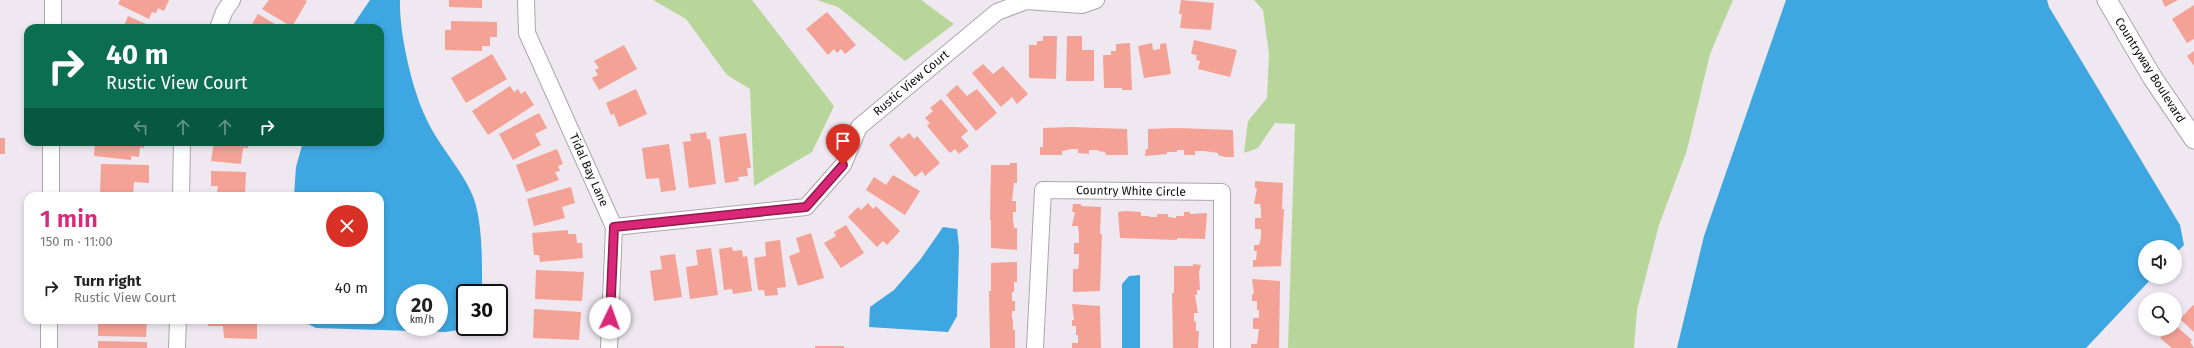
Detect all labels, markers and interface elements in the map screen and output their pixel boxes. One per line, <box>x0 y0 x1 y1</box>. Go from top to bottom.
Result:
street label: Countryway Boulevard <box>2112 15 2188 125</box>
text: 40 m <box>106 38 169 71</box>
icon: right <box>40 40 92 92</box>
street label: Rustic View Court <box>870 47 952 119</box>
text: Rustic View Court <box>106 72 247 94</box>
icon: left <box>130 116 152 138</box>
icon: ahead <box>172 116 194 138</box>
icon: ahead <box>214 116 236 138</box>
icon: right <box>256 116 278 138</box>
pin <box>826 124 860 165</box>
icon: arrive <box>832 130 854 152</box>
street label: Tidal Bay Lane <box>567 131 611 209</box>
street label: Country White Circle <box>1076 183 1186 199</box>
text: 1 min <box>40 205 98 233</box>
button: close <box>326 205 368 247</box>
text: 150 m · 11:00 <box>40 234 113 249</box>
map controls <box>2138 240 2182 336</box>
button: sound <box>2138 240 2182 284</box>
text: Turn right <box>74 272 141 290</box>
icon: right <box>40 277 62 299</box>
text: 40 m <box>335 279 368 297</box>
speed limit sign: 30 <box>456 284 508 336</box>
text: Rustic View Court <box>74 290 176 305</box>
button: search <box>2138 292 2182 336</box>
text: 20 <box>411 293 433 317</box>
position arrow <box>589 297 631 339</box>
text: km/h <box>410 314 434 326</box>

